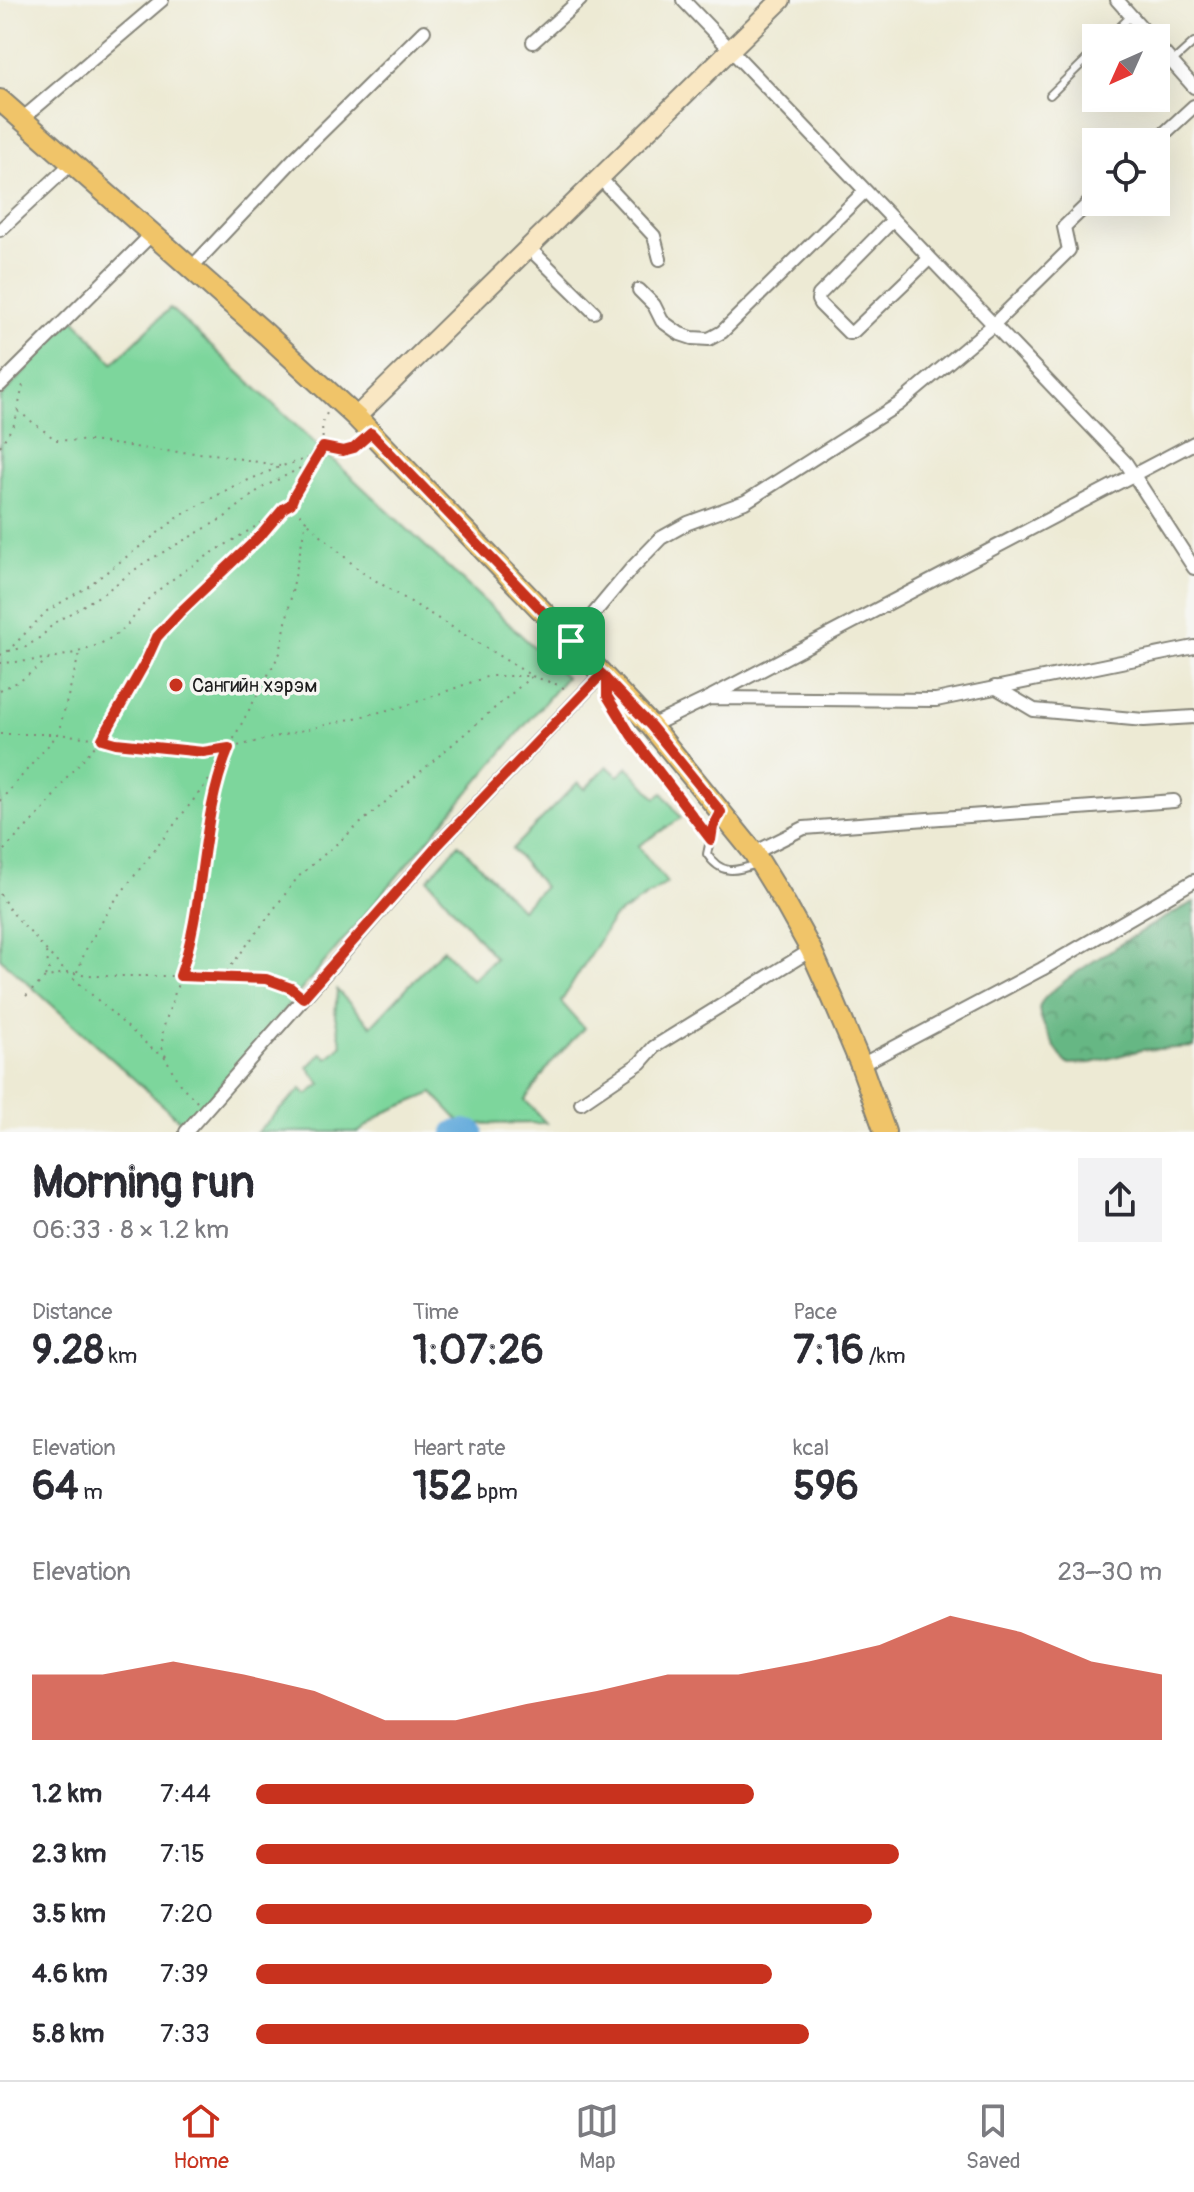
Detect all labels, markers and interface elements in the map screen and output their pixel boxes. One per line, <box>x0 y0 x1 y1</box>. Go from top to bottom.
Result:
north arrow <box>1082 24 1170 112</box>
map controls <box>1082 24 1170 216</box>
button: locate <box>1082 128 1170 216</box>
pin <box>537 607 605 675</box>
icon: arrive <box>549 619 593 663</box>
place label: Сангийн хэрэм <box>192 673 317 698</box>
marker: Сангийн хэрэм <box>167 676 185 694</box>
text: Morning run <box>32 1156 255 1211</box>
button: share <box>1078 1158 1162 1242</box>
text: 06:33 · 8 × 1.2 km <box>32 1214 229 1246</box>
text: Distance <box>32 1298 112 1326</box>
text: Time <box>413 1298 459 1326</box>
text: Pace <box>793 1298 837 1326</box>
text: 9.28 <box>32 1326 104 1375</box>
text: 1:07:26 <box>413 1326 544 1375</box>
text: 7:16 <box>793 1326 864 1375</box>
text: km <box>104 1342 137 1370</box>
text: /km <box>864 1342 905 1370</box>
text: Elevation <box>32 1434 116 1462</box>
text: Heart rate <box>413 1434 505 1462</box>
text: kcal <box>793 1434 829 1462</box>
text: 64 <box>32 1462 78 1511</box>
text: 152 <box>413 1462 472 1511</box>
text: 596 <box>793 1462 859 1511</box>
text: m <box>78 1478 103 1506</box>
text: bpm <box>472 1478 518 1506</box>
text: Elevation <box>32 1556 131 1588</box>
text: 23–30 m <box>1057 1556 1162 1588</box>
text: 1.2 km <box>32 1778 102 1810</box>
text: 7:44 <box>160 1778 211 1810</box>
text: 2.3 km <box>32 1838 106 1870</box>
text: 7:15 <box>160 1838 205 1870</box>
text: 3.5 km <box>32 1898 106 1930</box>
text: 7:20 <box>160 1898 213 1930</box>
text: 4.6 km <box>32 1958 107 1990</box>
text: 7:39 <box>160 1958 209 1990</box>
text: 5.8 km <box>32 2018 104 2050</box>
text: 7:33 <box>160 2018 210 2050</box>
tab: Home <box>173 2099 229 2175</box>
tab: Map <box>575 2099 619 2175</box>
tab: Saved <box>966 2099 1021 2175</box>

